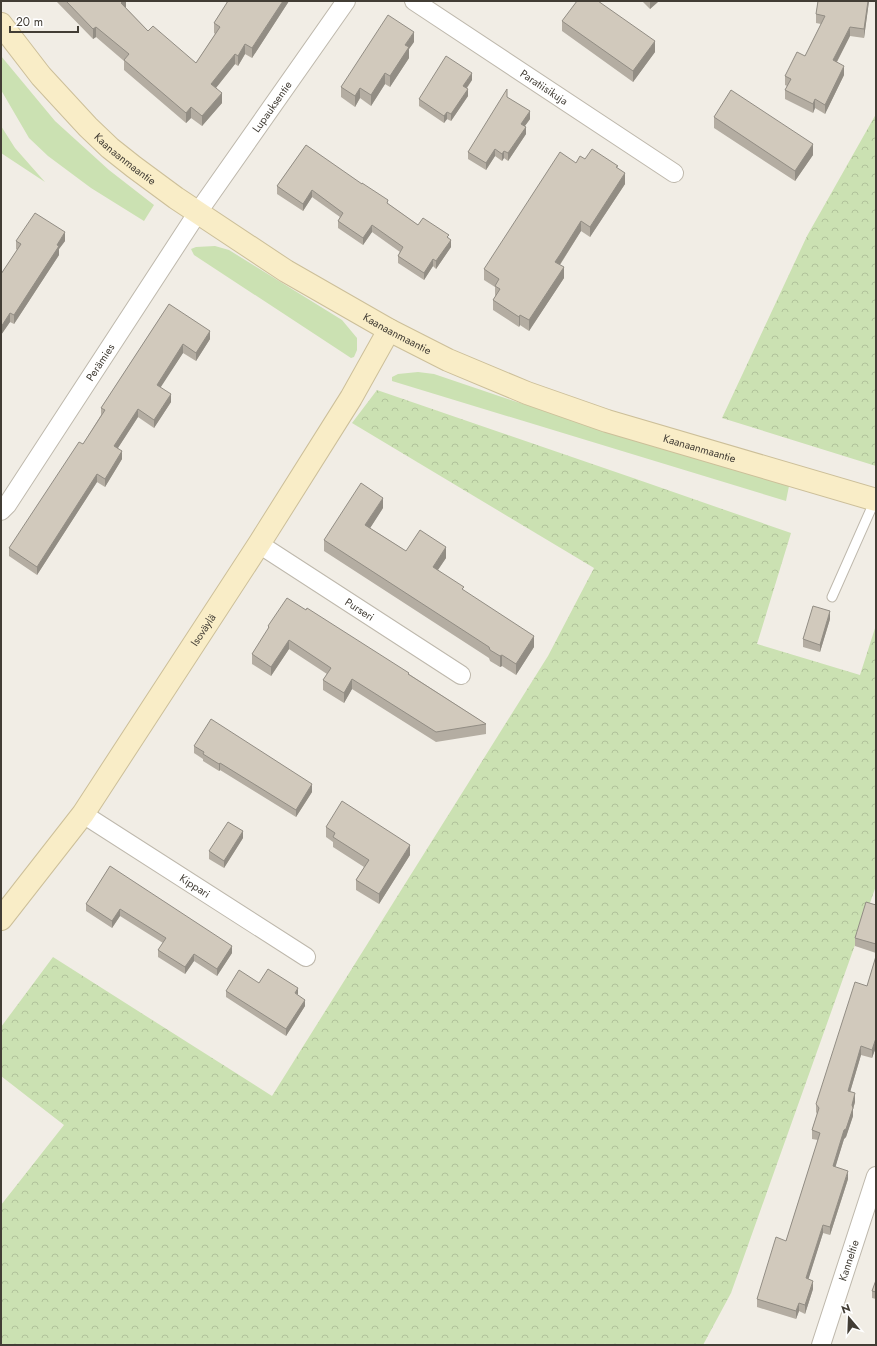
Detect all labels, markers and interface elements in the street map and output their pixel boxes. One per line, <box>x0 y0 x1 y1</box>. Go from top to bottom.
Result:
scale bar <box>10 8 78 34</box>
text: 20 m <box>16 13 43 31</box>
street label: Paratiisikuja <box>517 65 571 109</box>
street label: Lupauksentie <box>248 77 296 136</box>
street label: Kaanaanmaantie <box>91 129 160 189</box>
street label: Kaanaanmaantie <box>360 309 435 358</box>
street label: Perämies <box>82 340 119 384</box>
street label: Kaanaanmaantie <box>661 430 738 467</box>
street label: Purseri <box>342 594 378 625</box>
street label: Isoväylä <box>187 611 219 649</box>
street label: Kippari <box>176 870 214 902</box>
street label: Kanneltie <box>834 1237 863 1283</box>
north arrow <box>829 1298 869 1338</box>
text: N <box>839 1300 852 1318</box>

